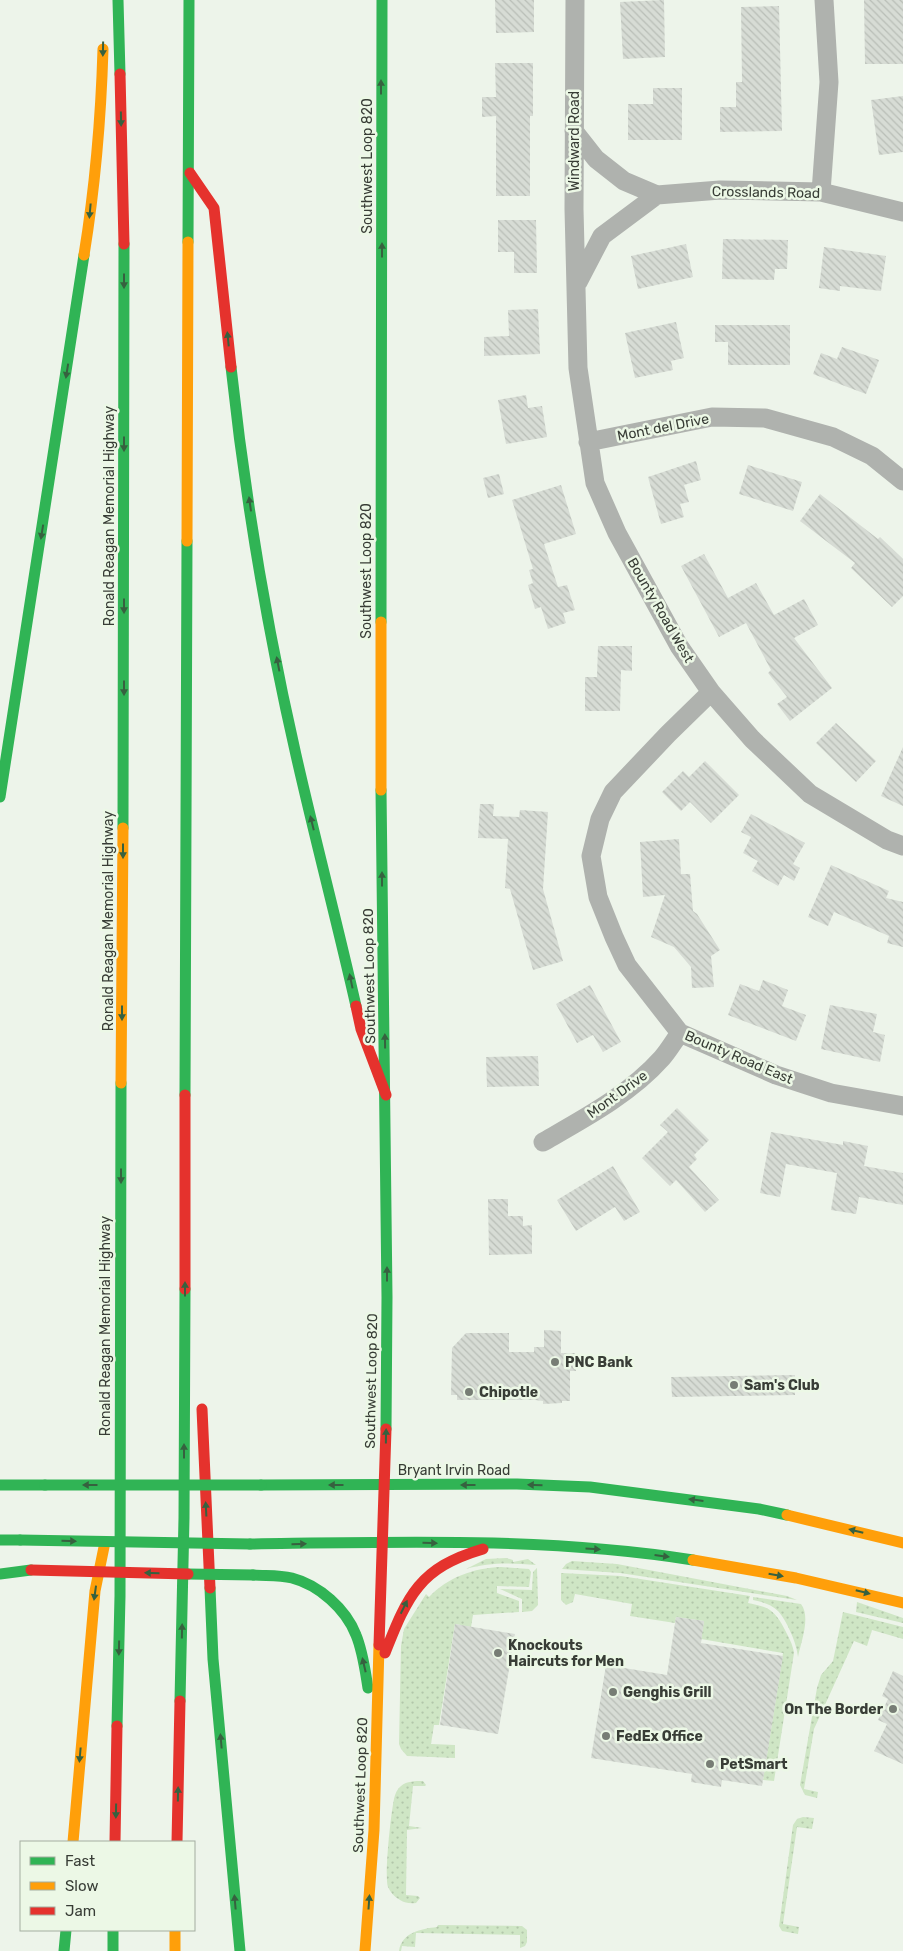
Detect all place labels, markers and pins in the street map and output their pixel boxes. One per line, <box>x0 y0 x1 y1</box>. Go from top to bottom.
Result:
place label: PNC Bank <box>565 1354 633 1371</box>
marker: PNC Bank <box>549 1356 561 1368</box>
place label: Sam's Club <box>744 1377 820 1394</box>
marker: Sam's Club <box>728 1379 740 1391</box>
place label: Chipotle <box>479 1384 538 1401</box>
marker: Chipotle <box>463 1386 475 1398</box>
place label: Knockouts Haircuts for Men <box>508 1637 624 1670</box>
marker: Knockouts Haircuts for Men <box>492 1647 504 1659</box>
place label: Genghis Grill <box>623 1684 712 1701</box>
marker: Genghis Grill <box>607 1686 619 1698</box>
place label: On The Border <box>784 1701 884 1718</box>
marker: On The Border <box>887 1703 899 1715</box>
place label: FedEx Office <box>616 1728 703 1745</box>
marker: FedEx Office <box>600 1730 612 1742</box>
place label: PetSmart <box>720 1756 788 1773</box>
marker: PetSmart <box>704 1758 716 1770</box>

